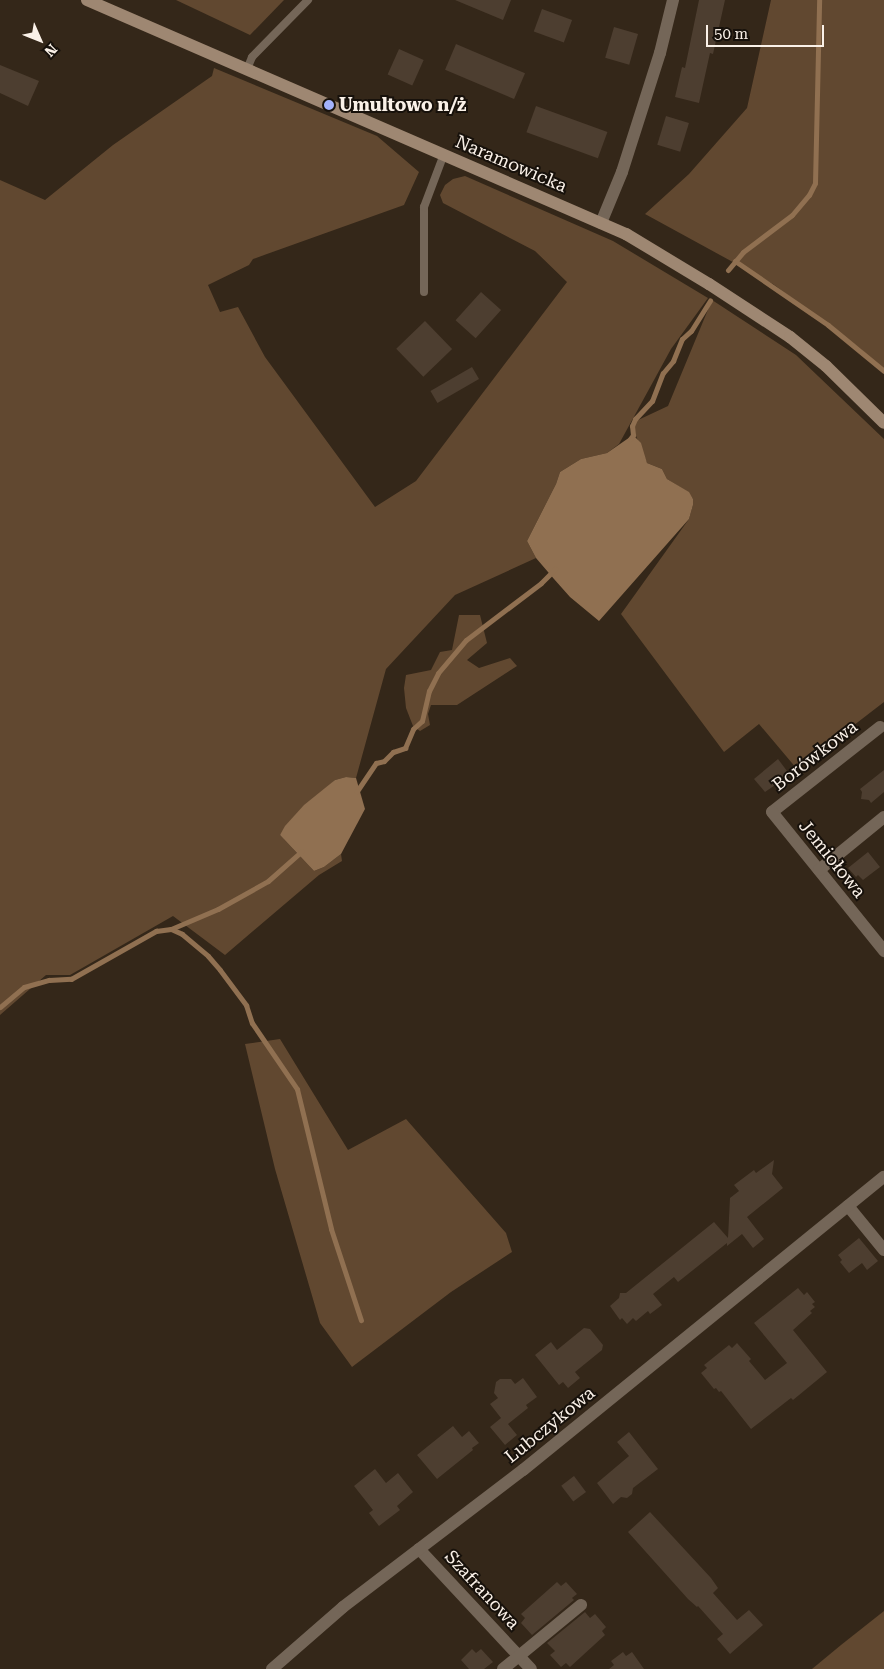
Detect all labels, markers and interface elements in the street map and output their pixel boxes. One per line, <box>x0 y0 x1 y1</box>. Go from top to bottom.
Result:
north arrow <box>15 15 65 65</box>
scale bar <box>709 15 826 47</box>
text: 50 m <box>714 25 748 43</box>
text: N <box>41 41 60 60</box>
place label: Umultowo n/ż <box>339 94 466 116</box>
marker: Umultowo n/ż <box>323 99 335 111</box>
street label: Naramowicka <box>452 131 570 197</box>
street label: Borówkowa <box>768 716 862 796</box>
street label: Jemiołowa <box>794 816 870 902</box>
street label: Lubczykowa <box>501 1382 599 1468</box>
street label: Szafranowa <box>440 1546 524 1634</box>

